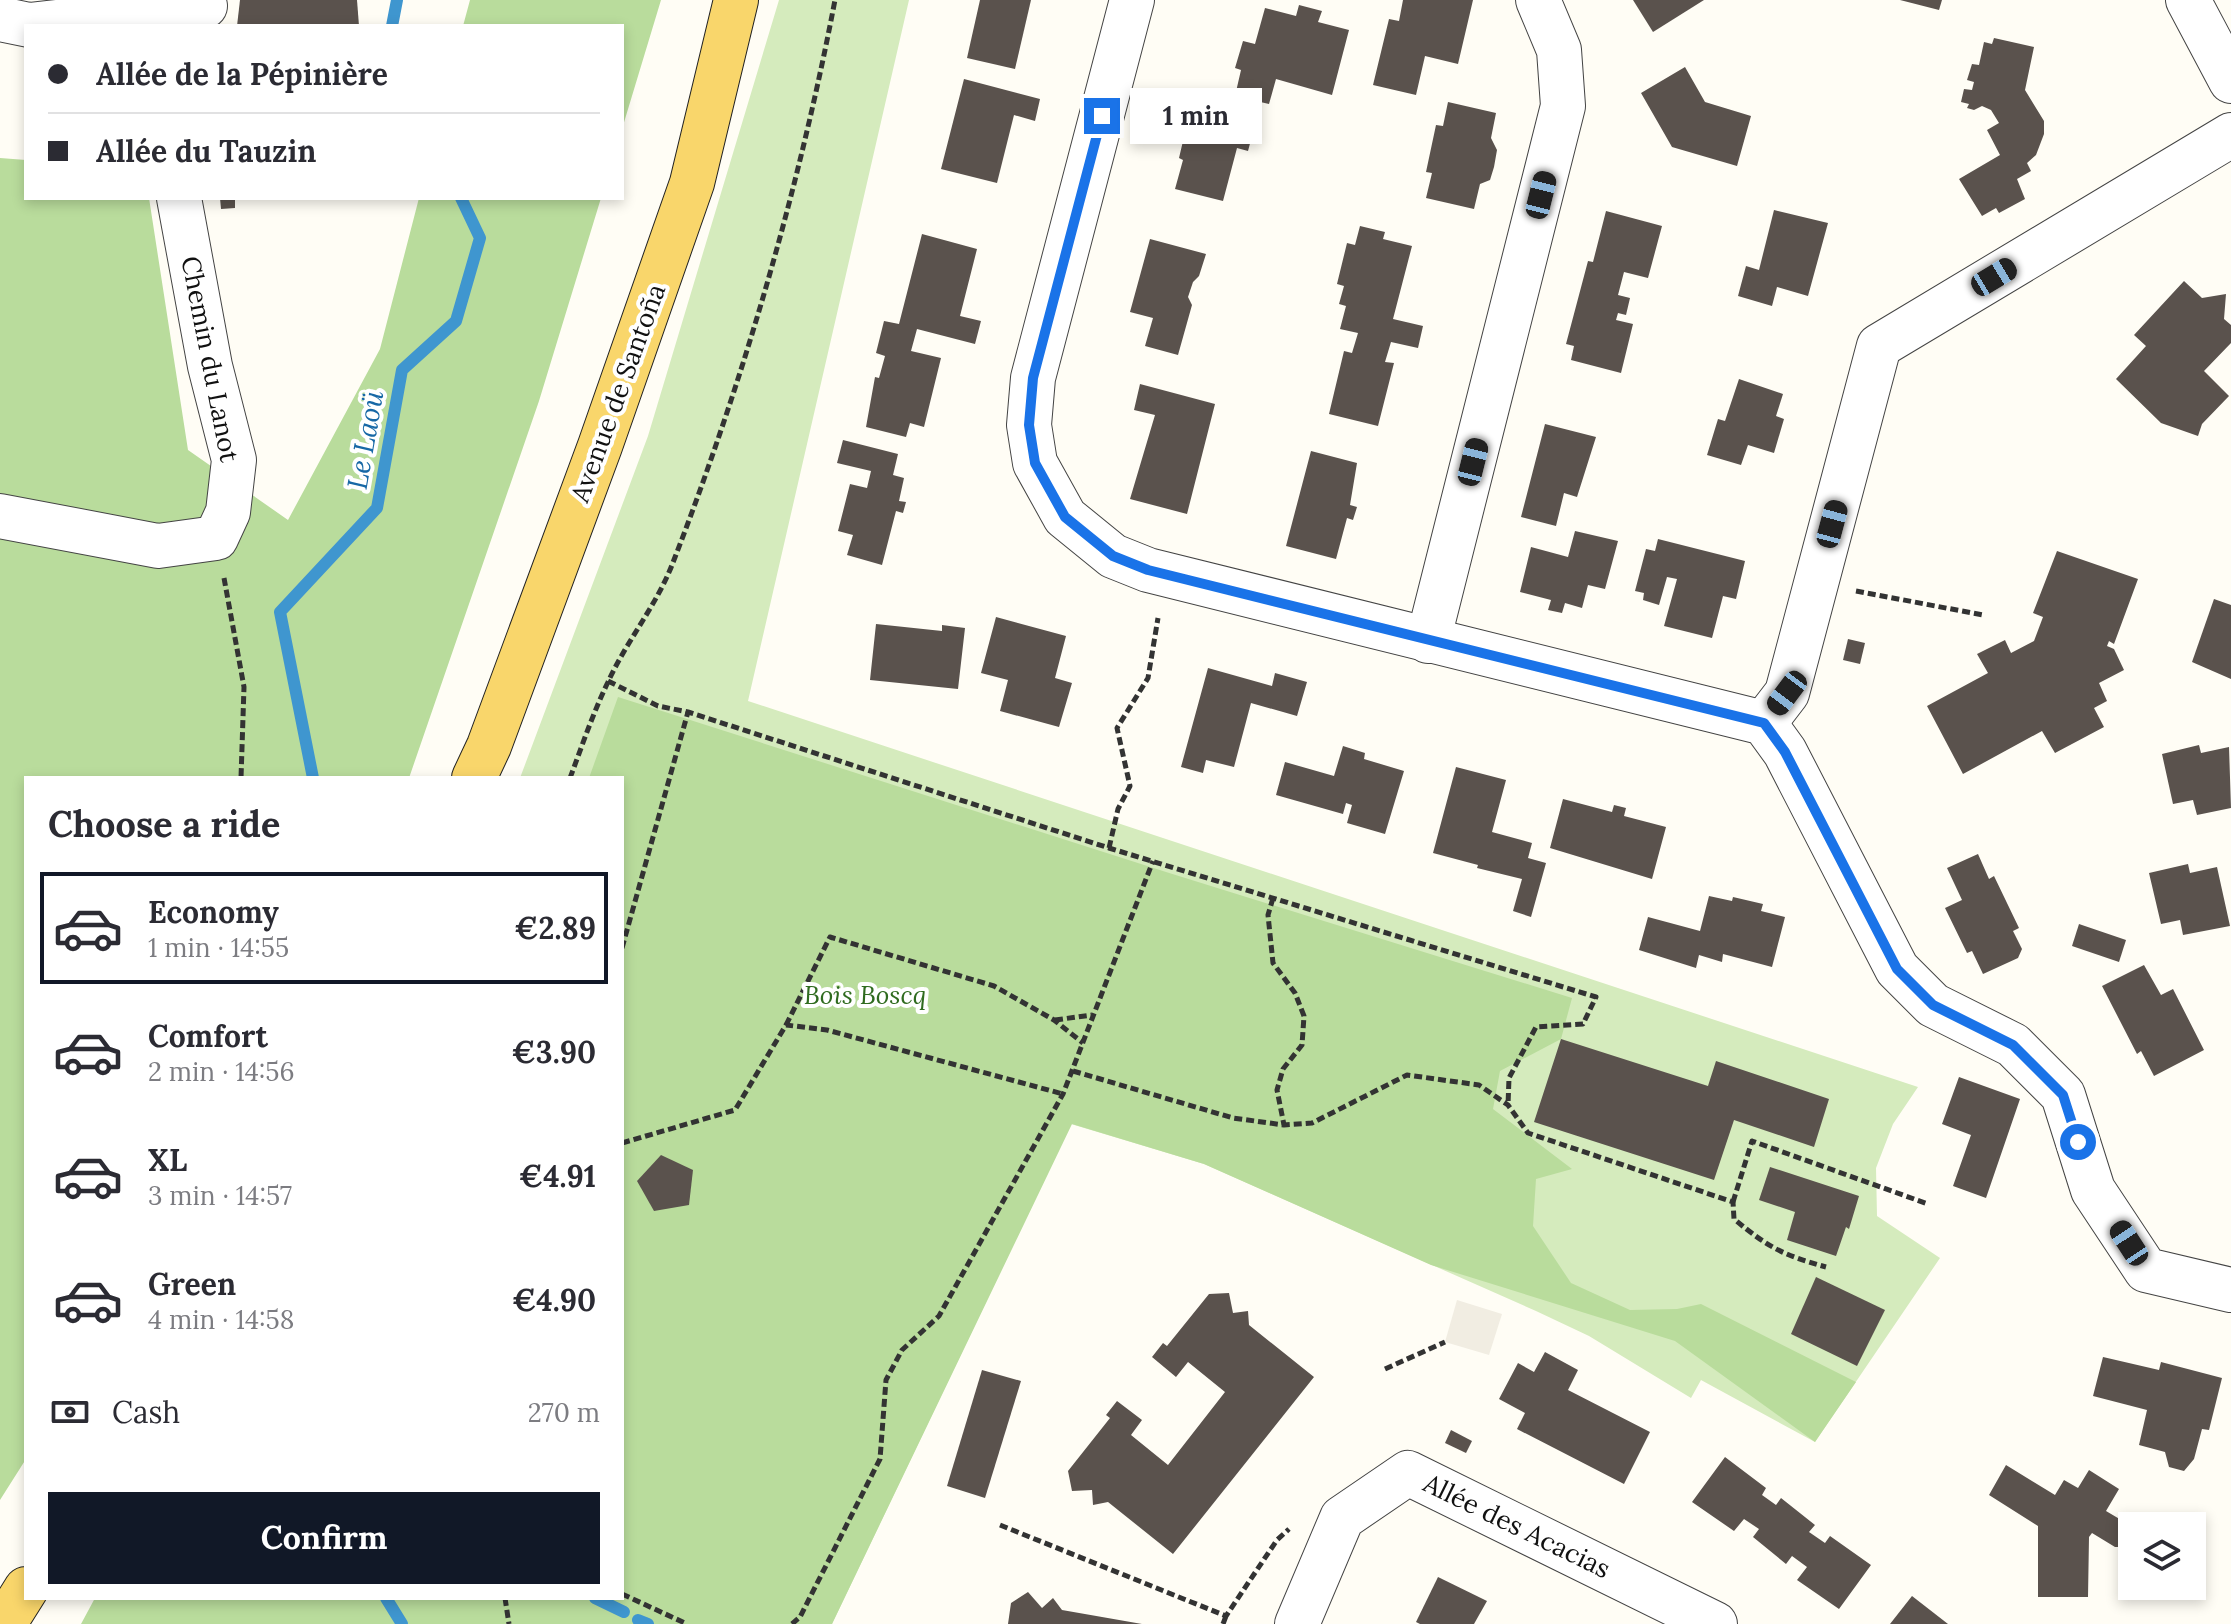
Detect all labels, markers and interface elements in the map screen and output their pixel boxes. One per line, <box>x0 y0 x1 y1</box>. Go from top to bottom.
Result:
text: Allée de la Pépinière <box>96 55 388 93</box>
callout: 1 min <box>1130 88 1262 144</box>
route end <box>1084 98 1120 134</box>
text: 1 min <box>1163 99 1229 132</box>
text: Allée du Tauzin <box>96 132 316 170</box>
car <box>1524 169 1558 221</box>
street label: Chemin du Lanot <box>174 253 247 465</box>
car <box>1967 254 2021 300</box>
street label: Avenue de Santoña <box>562 279 672 507</box>
water label: Le Laoü <box>339 387 391 492</box>
car <box>1456 436 1490 488</box>
car <box>1814 498 1850 550</box>
car <box>1763 667 1811 719</box>
text: Choose a ride <box>48 801 280 847</box>
icon: car <box>52 892 124 964</box>
text: Economy <box>148 893 279 931</box>
text: €2.89 <box>514 909 596 947</box>
text: 1 min · 14:55 <box>148 931 289 964</box>
park label: Bois Boscq <box>804 978 926 1011</box>
icon: car <box>52 1016 124 1088</box>
text: Comfort <box>148 1017 268 1055</box>
text: €3.90 <box>512 1033 596 1071</box>
text: 2 min · 14:56 <box>148 1055 295 1088</box>
route start <box>2060 1124 2096 1160</box>
icon: car <box>52 1140 124 1212</box>
text: XL <box>148 1141 187 1179</box>
text: €4.91 <box>519 1157 596 1195</box>
text: 3 min · 14:57 <box>148 1179 292 1212</box>
car <box>2106 1216 2152 1270</box>
icon: car <box>52 1264 124 1336</box>
text: Green <box>148 1265 236 1303</box>
text: €4.90 <box>512 1281 596 1319</box>
text: 4 min · 14:58 <box>148 1303 294 1336</box>
icon: cash <box>48 1390 92 1434</box>
text: Cash <box>112 1393 180 1431</box>
text: 270 m <box>528 1396 600 1429</box>
street label: Allée des Acacias <box>1417 1466 1616 1585</box>
button: Confirm <box>48 1492 600 1584</box>
map controls <box>2118 1512 2206 1600</box>
button: layers <box>2118 1512 2206 1600</box>

